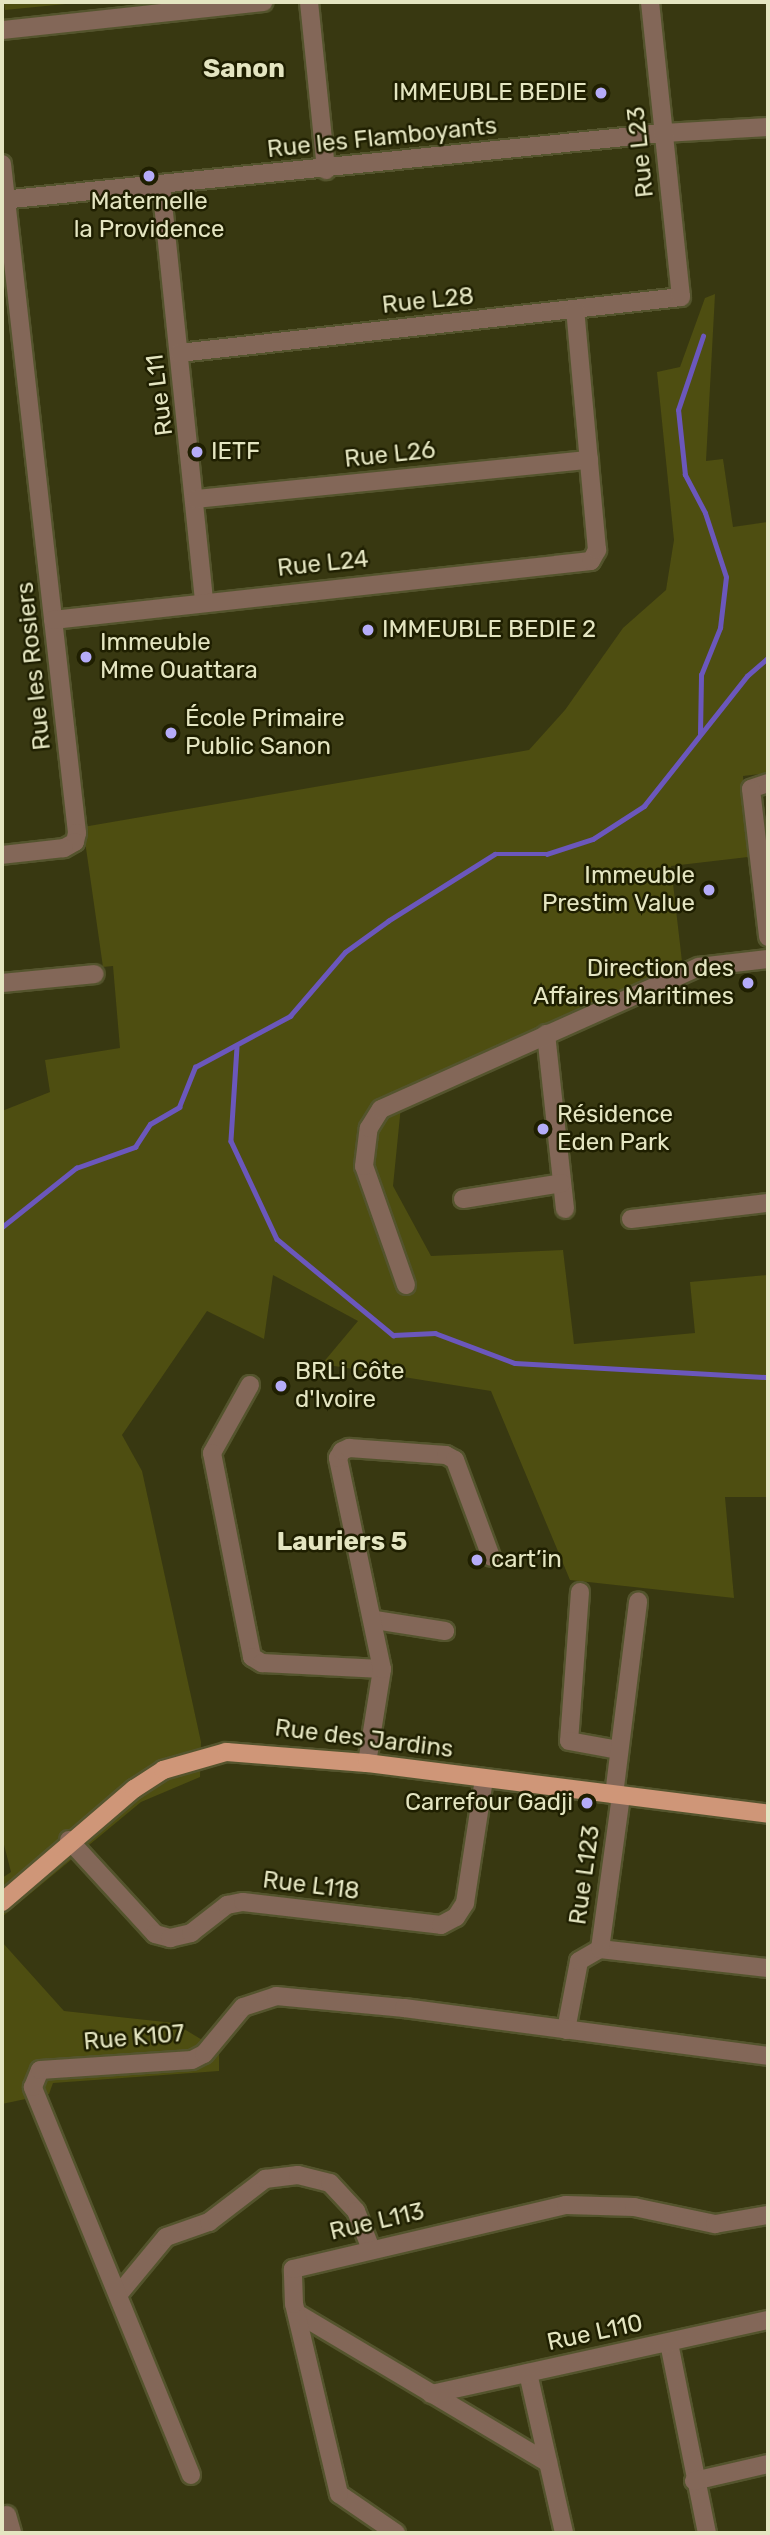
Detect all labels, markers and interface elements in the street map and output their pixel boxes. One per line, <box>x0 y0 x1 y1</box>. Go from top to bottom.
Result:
district label: Sanon <box>203 53 285 85</box>
place label: IMMEUBLE BEDIE <box>393 79 587 107</box>
marker: IMMEUBLE BEDIE <box>593 85 609 101</box>
street label: Rue L23 <box>622 105 660 199</box>
street label: Rue les Flamboyants <box>266 112 498 164</box>
marker: Maternelle la Providence <box>141 168 157 184</box>
place label: Maternelle la Providence <box>74 188 224 244</box>
street label: Rue L28 <box>381 282 475 320</box>
street label: Rue L11 <box>141 353 179 437</box>
street label: Rue L26 <box>343 436 437 474</box>
place label: IETF <box>211 438 260 466</box>
marker: IETF <box>189 444 205 460</box>
street label: Rue L24 <box>276 545 370 583</box>
street label: Rue les Rosiers <box>11 580 57 752</box>
place label: IMMEUBLE BEDIE 2 <box>382 616 596 644</box>
marker: IMMEUBLE BEDIE 2 <box>360 622 376 638</box>
place label: Immeuble Mme Ouattara <box>100 629 258 685</box>
marker: Immeuble Mme Ouattara <box>78 649 94 665</box>
place label: École Primaire Public Sanon <box>185 705 345 761</box>
marker: École Primaire Public Sanon <box>163 725 179 741</box>
place label: Immeuble Prestim Value <box>541 862 695 918</box>
marker: Immeuble Prestim Value <box>701 882 717 898</box>
place label: Direction des Affaires Maritimes <box>533 955 734 1011</box>
marker: Direction des Affaires Maritimes <box>740 975 756 991</box>
place label: Résidence Eden Park <box>557 1101 673 1157</box>
marker: Résidence Eden Park <box>535 1121 551 1137</box>
place label: BRLi Côte d'Ivoire <box>295 1358 404 1414</box>
marker: BRLi Côte d'Ivoire <box>273 1378 289 1394</box>
district label: Lauriers 5 <box>277 1526 407 1558</box>
place label: cart’in <box>491 1546 562 1574</box>
marker: cart’in <box>469 1552 485 1568</box>
street label: Rue des Jardins <box>273 1714 455 1764</box>
place label: Carrefour Gadji <box>404 1789 573 1817</box>
marker: Carrefour Gadji <box>579 1795 595 1811</box>
street label: Rue L123 <box>564 1823 606 1927</box>
street label: Rue L118 <box>261 1866 361 1906</box>
street label: Rue K107 <box>82 2019 186 2057</box>
street label: Rue L113 <box>327 2197 427 2247</box>
street label: Rue L110 <box>544 2309 646 2357</box>

